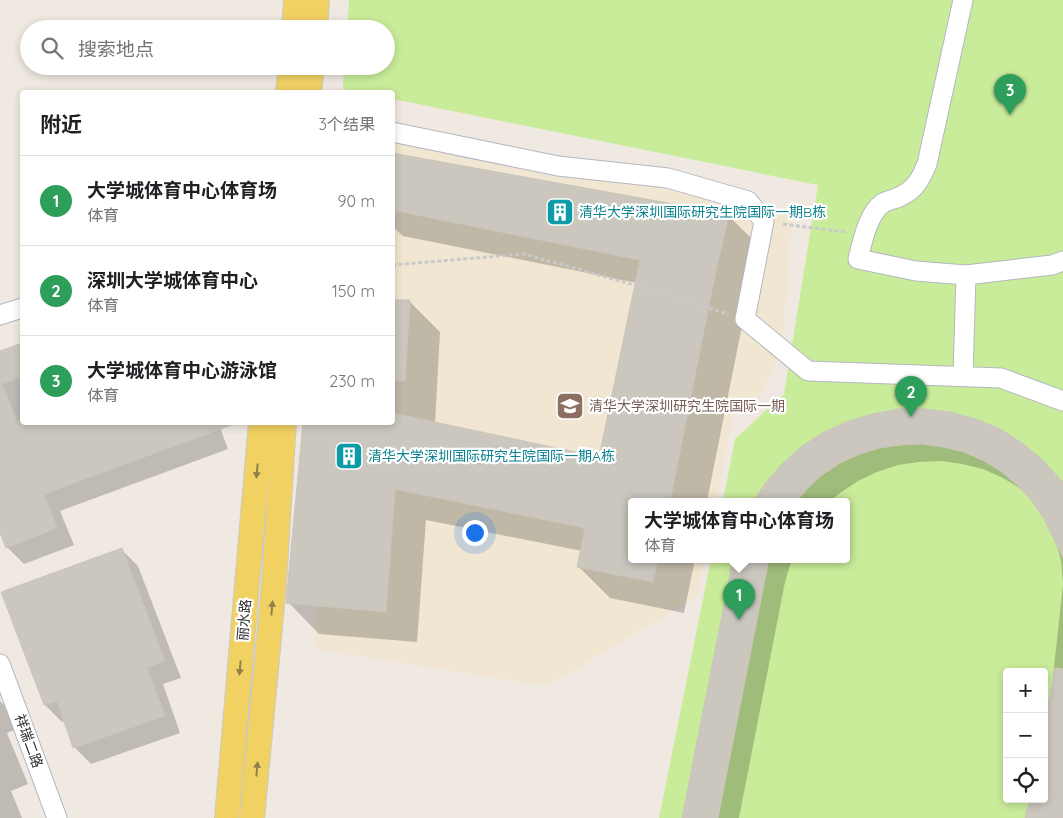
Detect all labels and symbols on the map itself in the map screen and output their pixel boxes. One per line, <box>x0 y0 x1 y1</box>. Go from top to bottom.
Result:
pin: 3 <box>994 74 1026 115</box>
building icon: 清华大学深圳国际研究生院国际一期B栋 <box>545 197 575 227</box>
place label: 清华大学深圳国际研究生院国际一期B栋 <box>579 203 826 221</box>
pin: 2 <box>895 376 927 417</box>
school or university icon: 清华大学深圳研究生院国际一期 <box>555 391 585 421</box>
place label: 清华大学深圳研究生院国际一期 <box>589 397 785 415</box>
building icon: 清华大学深圳国际研究生院国际一期A栋 <box>334 441 364 471</box>
place label: 清华大学深圳国际研究生院国际一期A栋 <box>368 447 615 465</box>
one-way arrow <box>252 463 260 479</box>
your location <box>462 520 488 546</box>
pin: 1 <box>723 579 755 620</box>
street label: 丽水路 <box>233 598 255 642</box>
one-way arrow <box>268 599 276 615</box>
one-way arrow <box>236 660 244 676</box>
street label: 祥瑞二路 <box>11 712 47 770</box>
one-way arrow <box>253 761 261 777</box>

